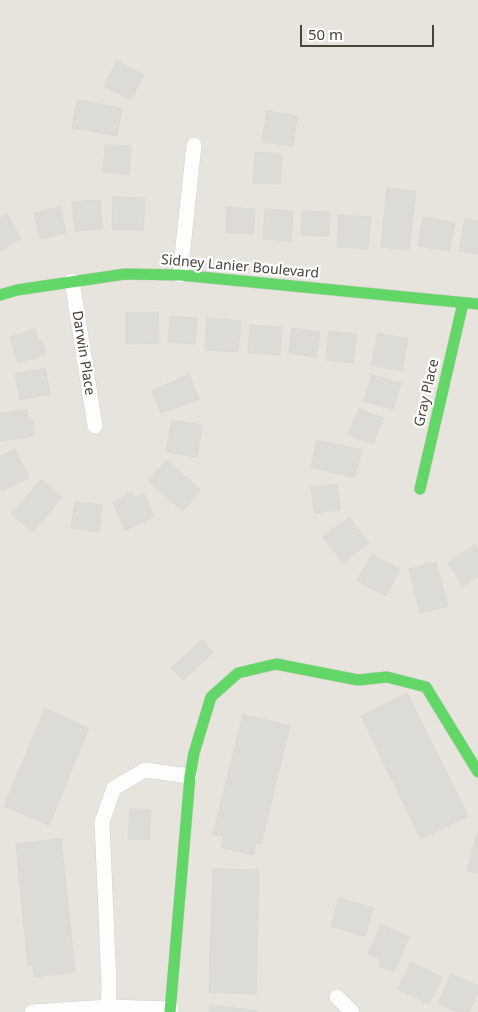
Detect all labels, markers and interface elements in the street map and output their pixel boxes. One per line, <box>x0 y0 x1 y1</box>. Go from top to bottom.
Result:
scale bar <box>303 15 437 47</box>
text: 50 m <box>308 24 343 44</box>
street label: Sidney Lanier Boulevard <box>160 252 320 282</box>
street label: Darwin Place <box>68 310 98 396</box>
street label: Gray Place <box>411 358 443 428</box>

